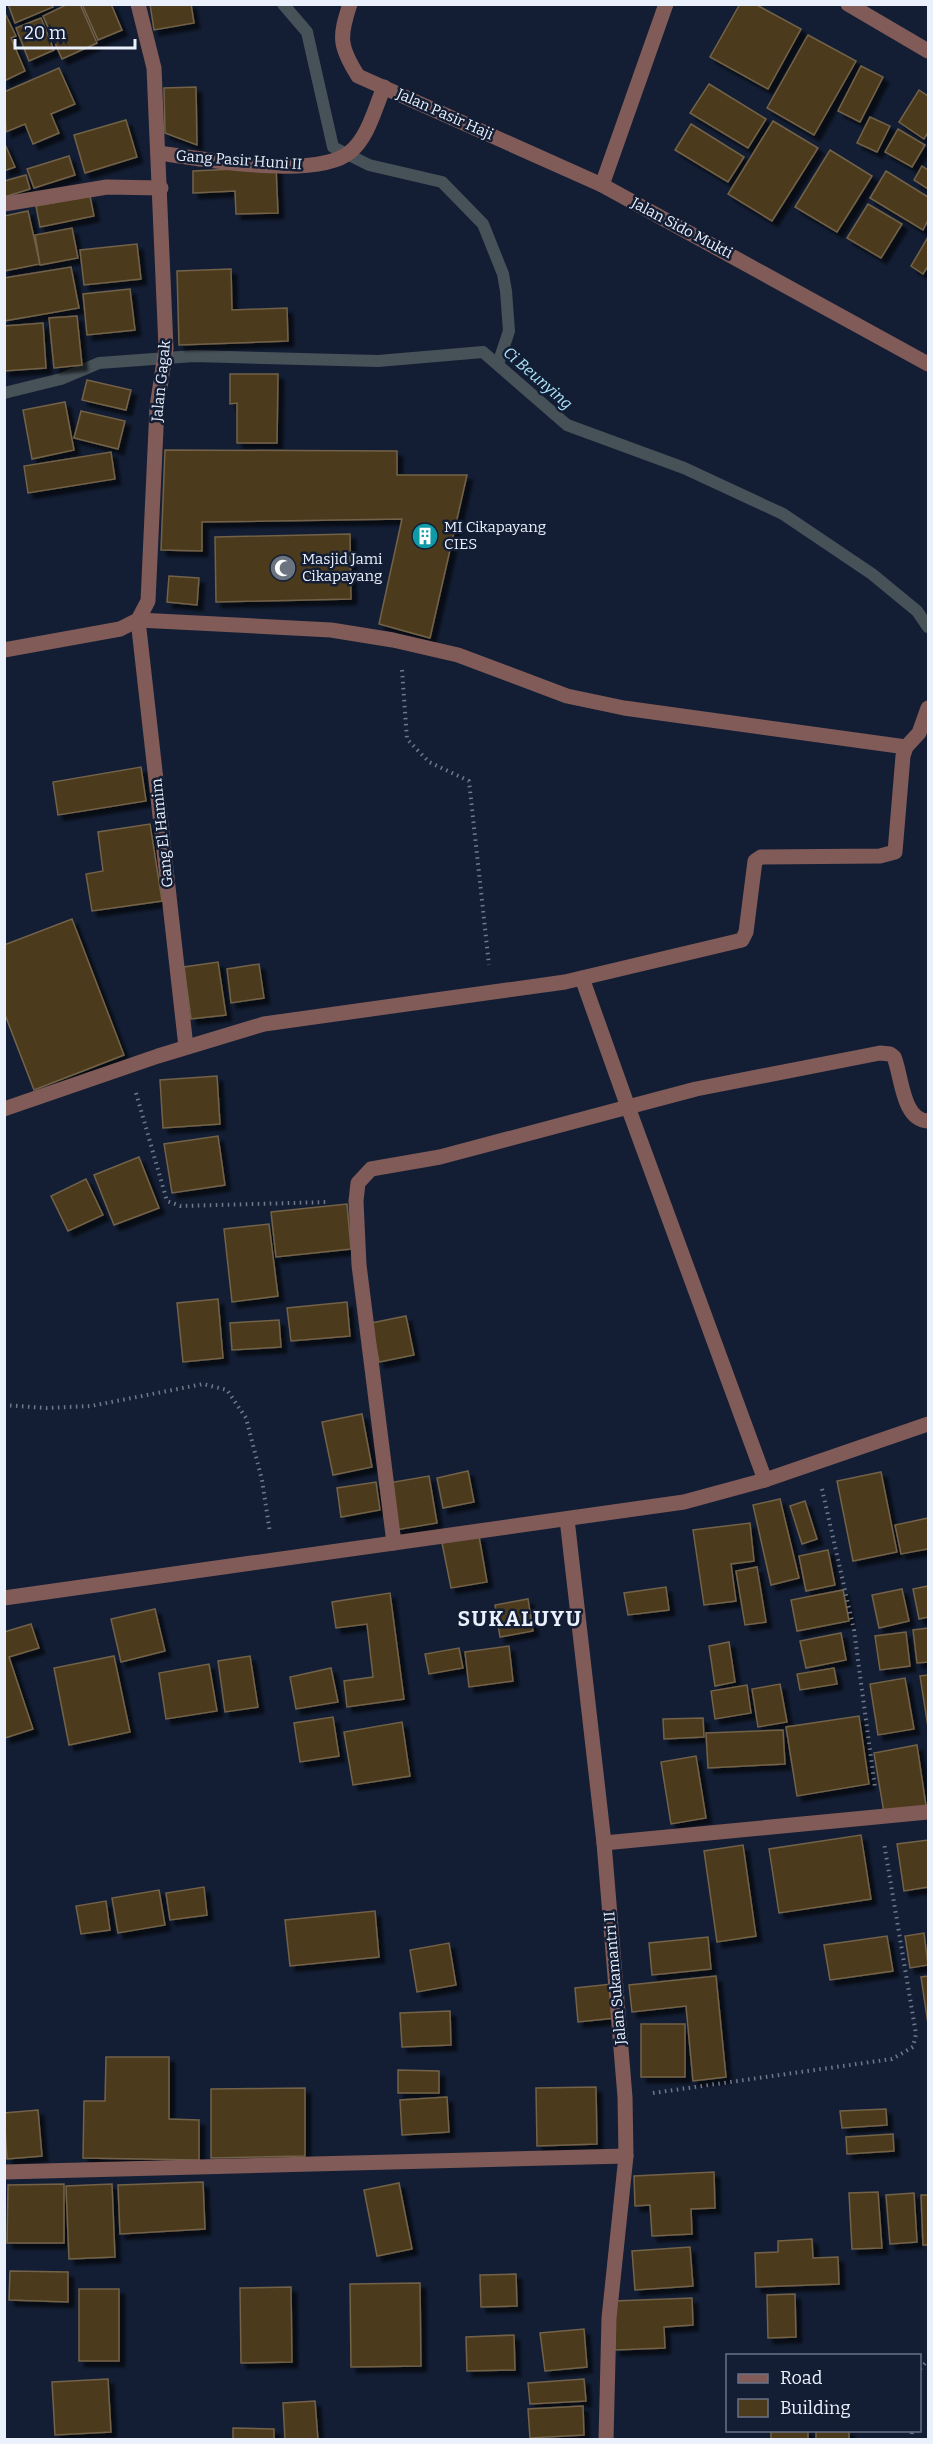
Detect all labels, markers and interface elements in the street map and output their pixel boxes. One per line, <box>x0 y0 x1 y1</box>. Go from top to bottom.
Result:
scale bar <box>15 12 135 50</box>
text: 20 m <box>24 22 66 44</box>
street label: Jalan Pasir Haji <box>393 84 497 144</box>
street label: Gang Pasir Huni II <box>175 147 303 173</box>
street label: Jalan Sido Mukti <box>627 193 736 262</box>
street label: Jalan Gagak <box>148 339 174 424</box>
water label: Ci Beunying <box>499 343 577 413</box>
place label: MI Cikapayang CIES <box>444 518 546 553</box>
building icon: MI Cikapayang CIES <box>410 521 440 551</box>
place label: Masjid Jami Cikapayang <box>302 550 383 585</box>
mosque icon: Masjid Jami Cikapayang <box>268 553 298 583</box>
street label: Gang El Hamim <box>147 777 177 888</box>
district label: SUKALUYU <box>457 1606 583 1632</box>
street label: Jalan Sukamantri II <box>600 1911 630 2046</box>
legend <box>726 2354 921 2432</box>
text: Road <box>780 2367 823 2389</box>
text: Building <box>780 2397 851 2419</box>

